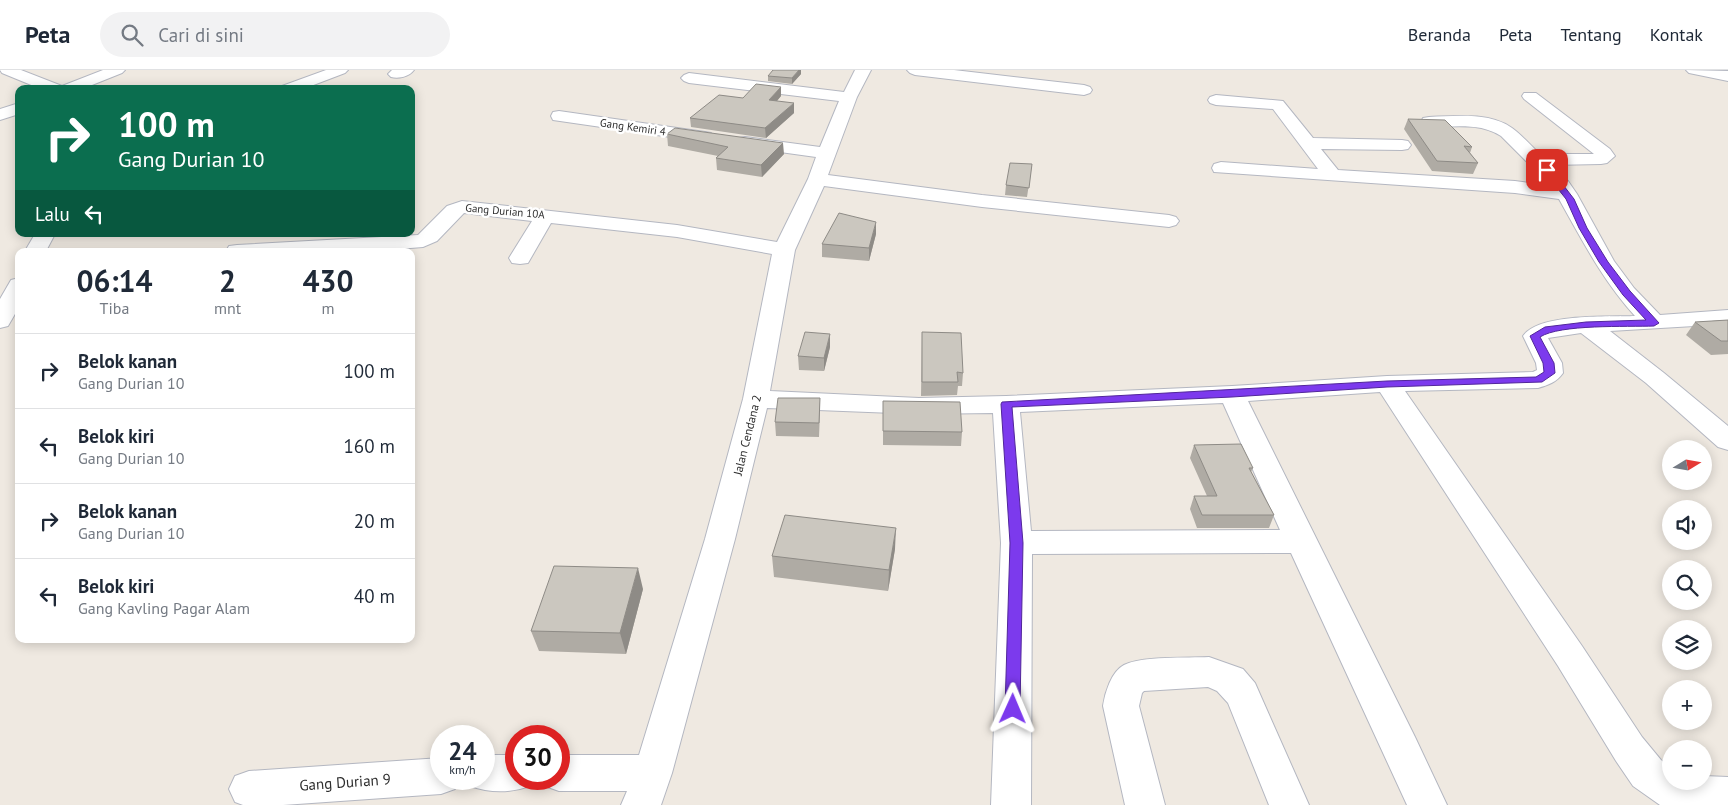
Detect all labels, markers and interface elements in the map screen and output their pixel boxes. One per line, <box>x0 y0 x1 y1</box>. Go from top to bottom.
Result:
search box <box>100 12 450 57</box>
text: Peta <box>25 19 70 50</box>
icon: search <box>118 21 146 49</box>
text: Cari di sini <box>158 23 244 47</box>
text: Beranda <box>1408 23 1471 46</box>
text: Peta <box>1499 23 1533 46</box>
text: Tentang <box>1561 23 1622 46</box>
text: Kontak <box>1650 23 1703 46</box>
text: 100 m <box>118 101 215 147</box>
icon: right <box>35 105 100 170</box>
street label: Gang Kemiri 4 <box>599 115 667 139</box>
text: Gang Durian 10 <box>118 145 265 173</box>
pin <box>1526 149 1568 191</box>
icon: arrive <box>1533 156 1561 184</box>
icon: left <box>80 200 108 228</box>
street label: Gang Durian 10A <box>465 201 546 221</box>
text: Lalu <box>35 202 70 226</box>
text: 06:14 <box>76 261 153 300</box>
text: 2 <box>219 261 236 300</box>
text: 430 <box>303 261 354 300</box>
text: Tiba <box>100 298 129 318</box>
text: mnt <box>214 298 241 318</box>
text: m <box>322 298 335 318</box>
text: Belok kanan <box>78 349 177 373</box>
icon: right <box>35 357 63 385</box>
text: 100 m <box>343 359 395 383</box>
text: Gang Durian 10 <box>78 373 185 393</box>
street label: Jalan Cendana 2 <box>730 393 764 478</box>
text: Belok kiri <box>78 424 154 448</box>
icon: left <box>35 432 63 460</box>
text: 160 m <box>343 434 395 458</box>
north arrow <box>1662 440 1712 490</box>
map controls <box>1662 440 1712 790</box>
text: Gang Durian 10 <box>78 448 185 468</box>
text: Belok kanan <box>78 499 177 523</box>
button: sound <box>1662 500 1712 550</box>
icon: right <box>35 507 63 535</box>
text: 20 m <box>354 509 395 533</box>
text: Gang Durian 10 <box>78 523 185 543</box>
button: search <box>1662 560 1712 610</box>
text: Belok kiri <box>78 574 154 598</box>
icon: left <box>35 582 63 610</box>
text: 40 m <box>354 584 395 608</box>
text: Gang Kavling Pagar Alam <box>78 598 250 618</box>
button: layers <box>1662 620 1712 670</box>
button: + <box>1662 680 1712 730</box>
position arrow <box>986 682 1038 734</box>
speed limit sign: 30 <box>505 725 570 790</box>
text: 24 <box>448 735 477 767</box>
button: − <box>1662 740 1712 790</box>
text: km/h <box>449 762 476 777</box>
street label: Gang Durian 9 <box>299 769 391 795</box>

